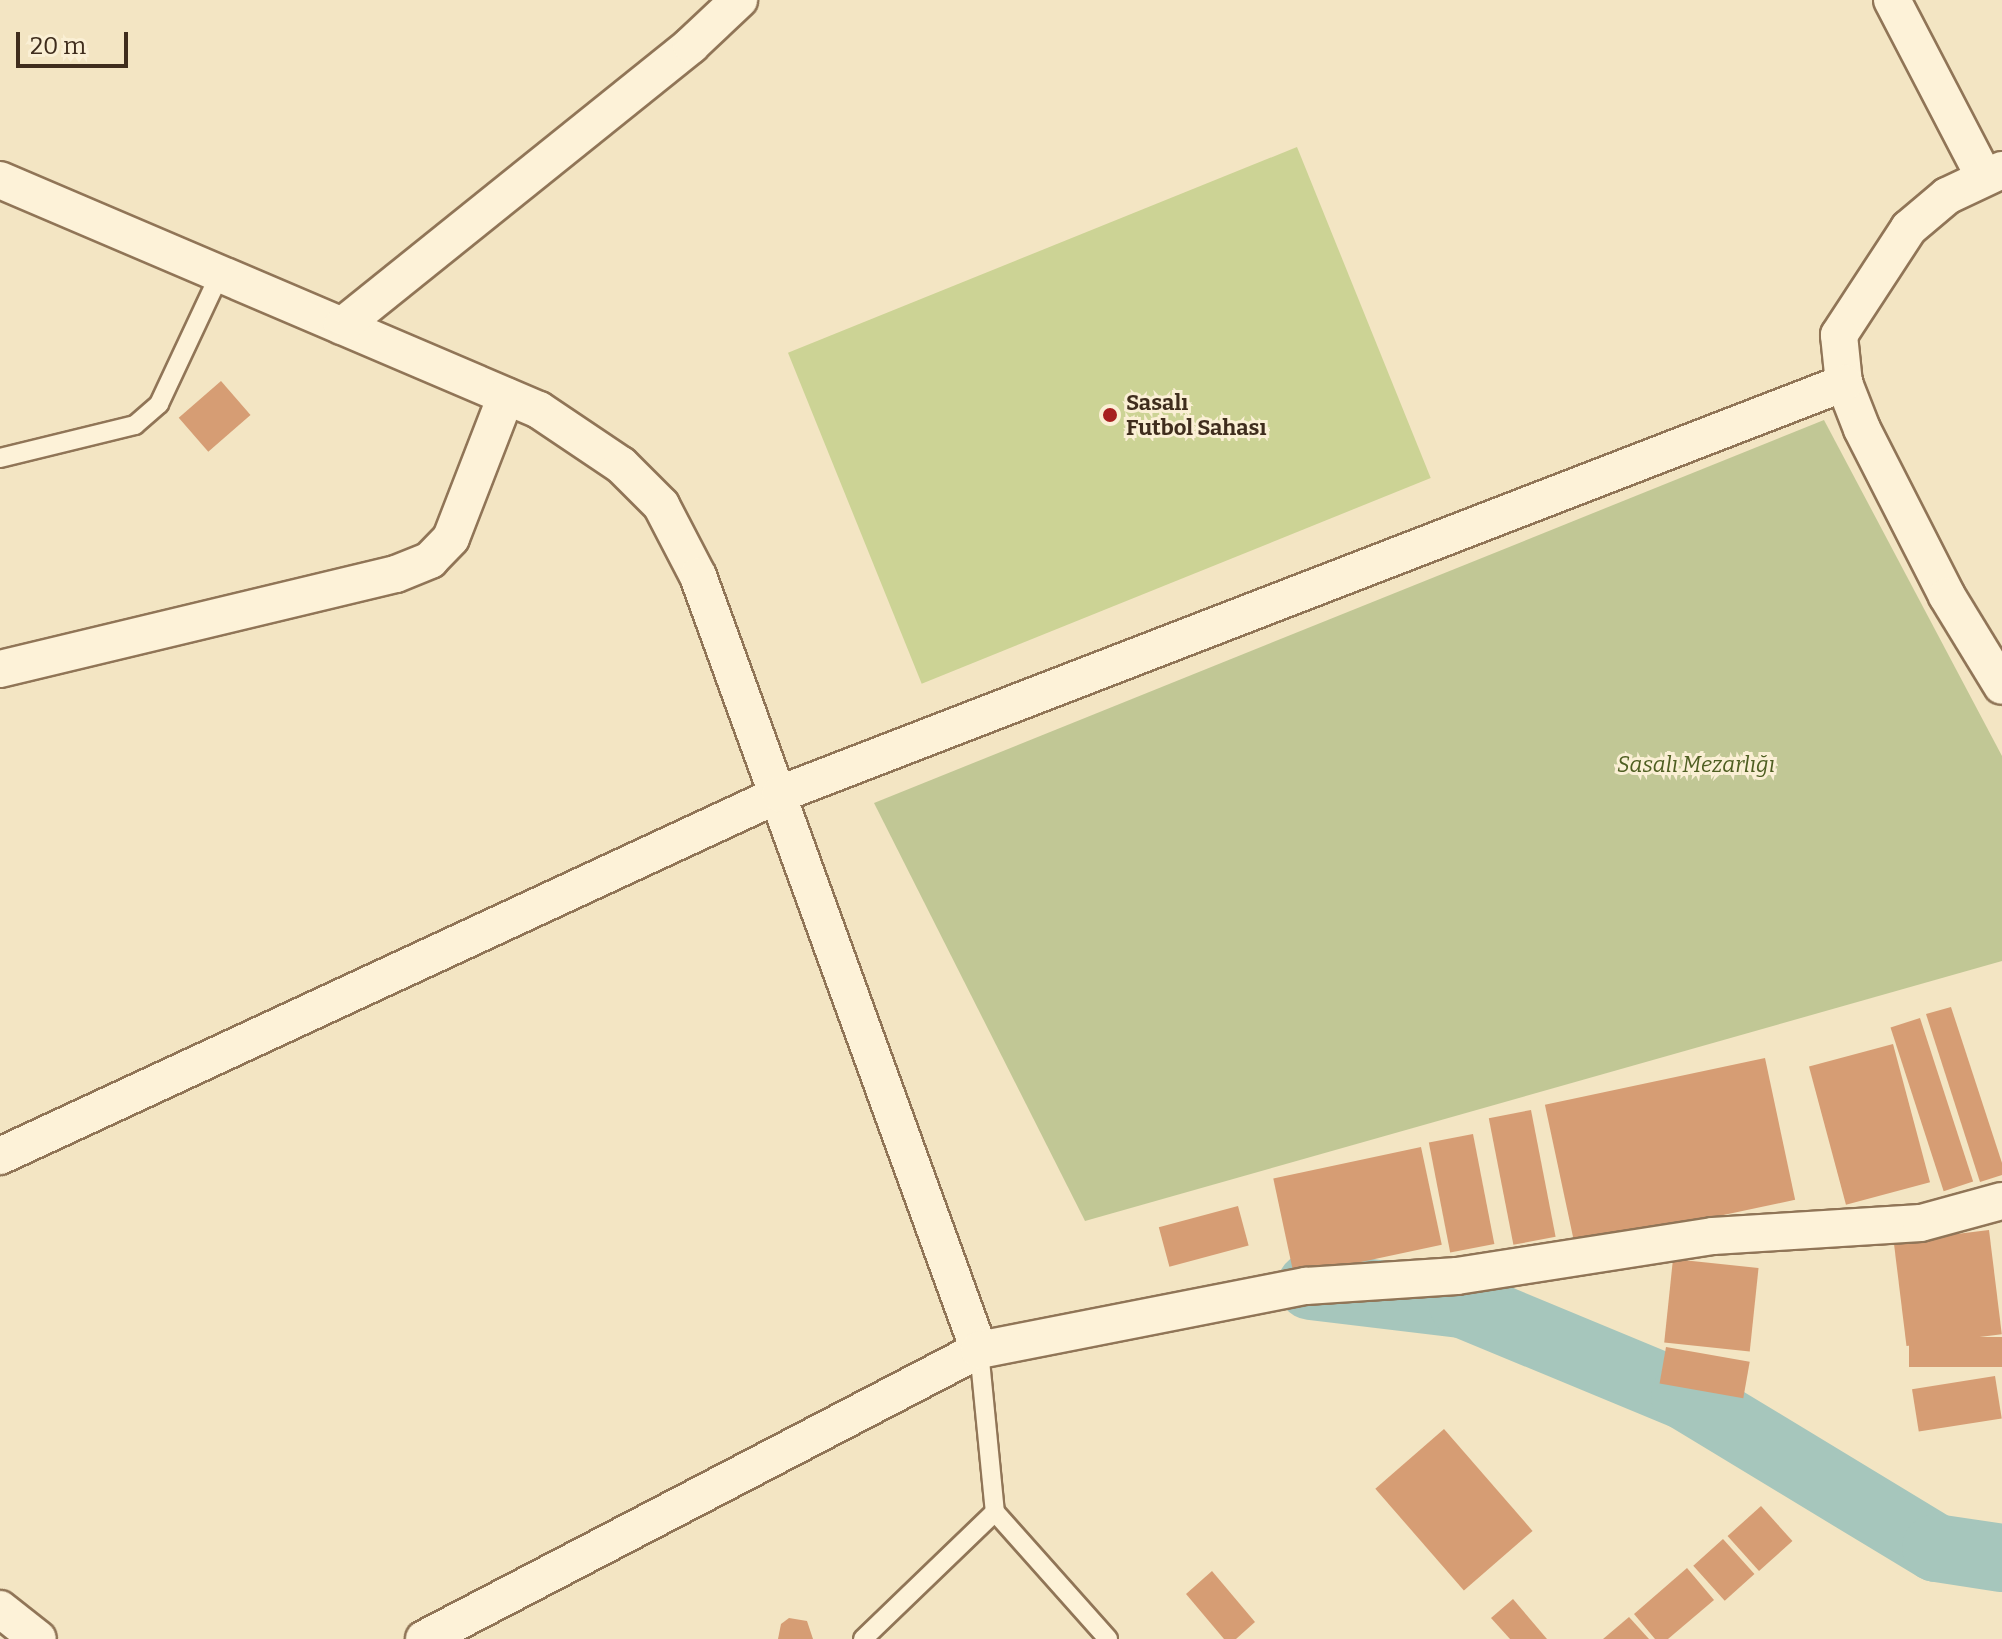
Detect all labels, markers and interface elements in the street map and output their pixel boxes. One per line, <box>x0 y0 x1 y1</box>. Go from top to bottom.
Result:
scale bar <box>20 16 132 66</box>
text: 20 m <box>30 32 86 60</box>
place label: Sasalı Futbol Sahası <box>1126 389 1266 440</box>
marker: Sasalı Futbol Sahası <box>1101 406 1119 424</box>
park label: Sasalı Mezarlığı <box>1617 752 1775 778</box>

